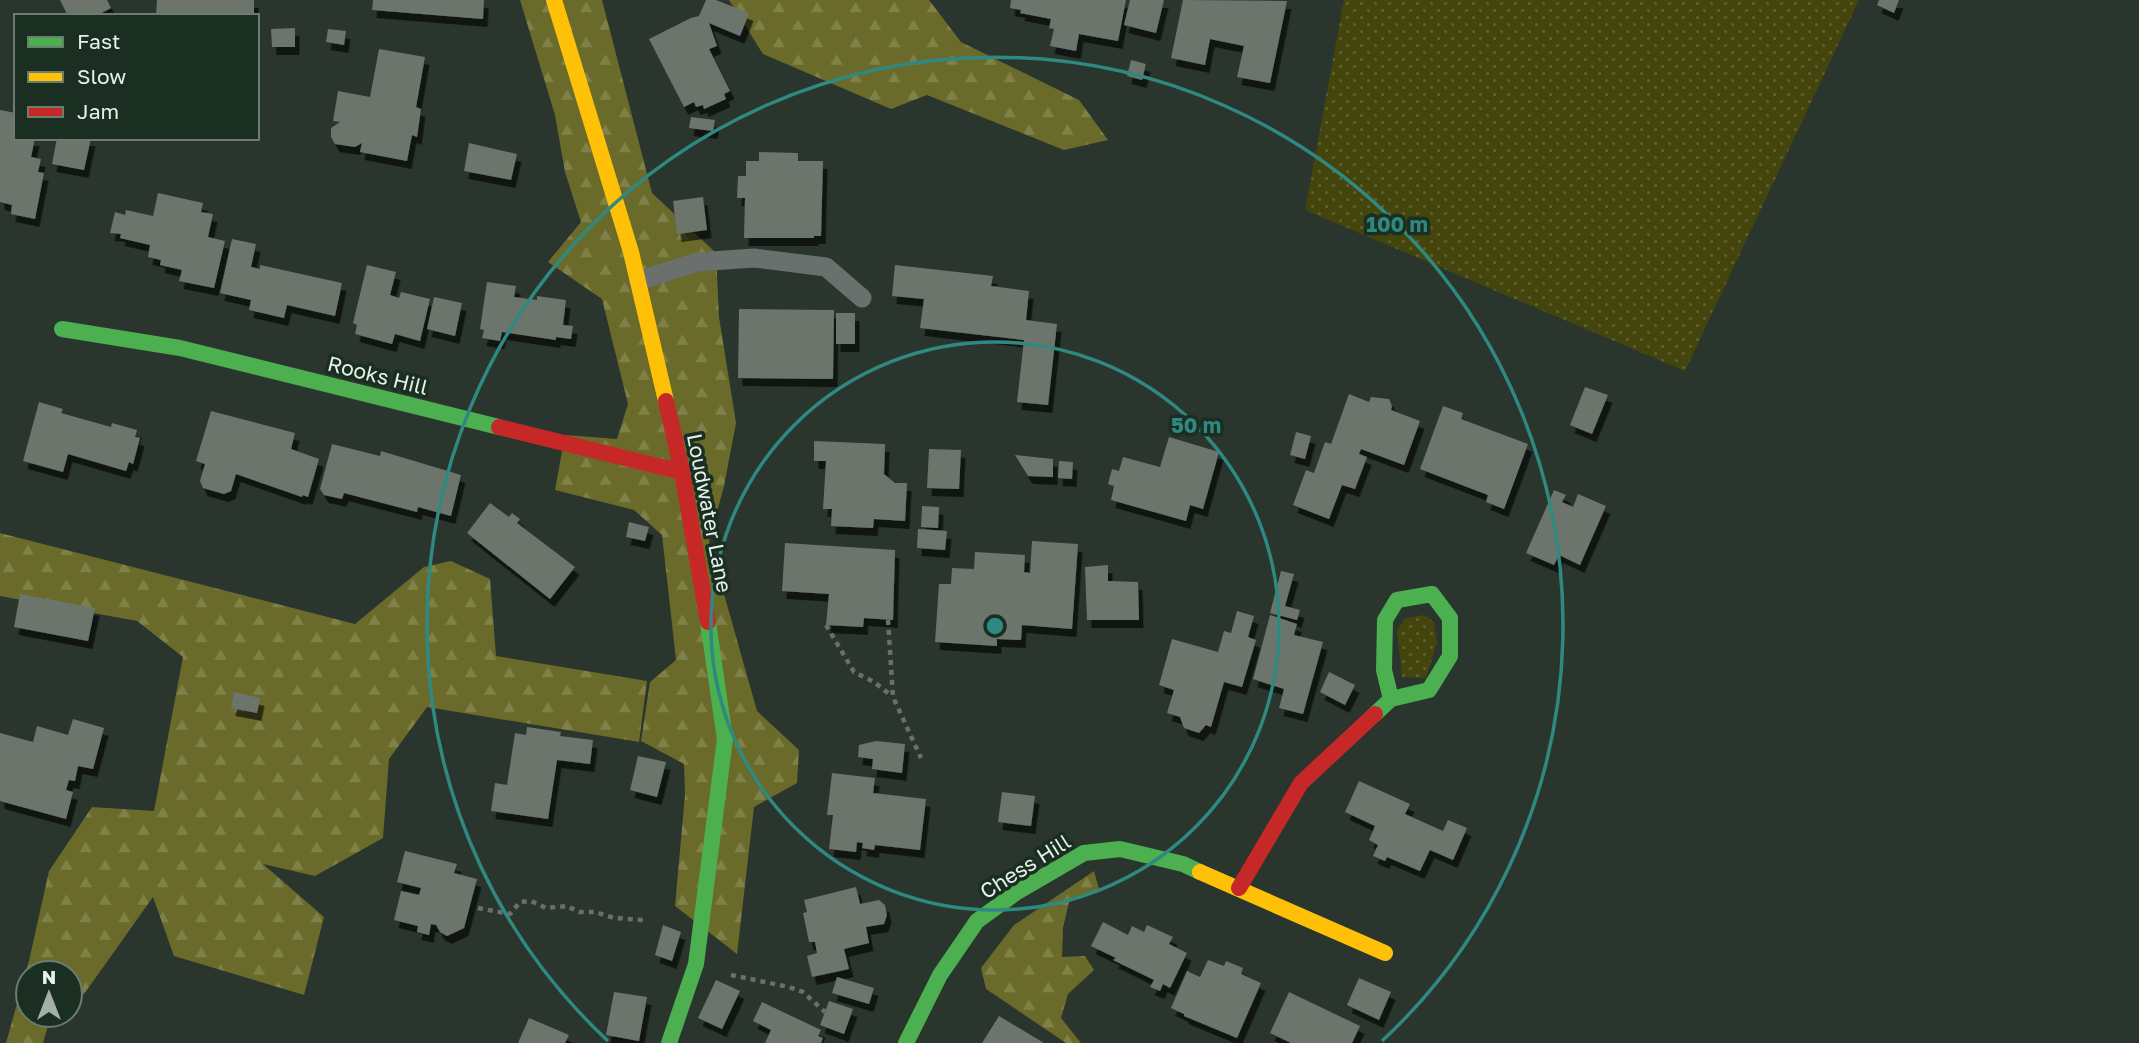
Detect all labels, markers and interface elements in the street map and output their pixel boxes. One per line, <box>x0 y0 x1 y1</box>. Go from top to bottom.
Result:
legend <box>14 14 259 140</box>
text: Fast <box>77 28 120 54</box>
text: Slow <box>77 63 126 89</box>
text: Jam <box>77 98 119 124</box>
text: 100 m <box>1366 211 1428 237</box>
street label: Rooks Hill <box>325 350 431 400</box>
text: 50 m <box>1171 412 1221 438</box>
street label: Loudwater Lane <box>682 431 738 595</box>
centre of rings <box>983 614 1007 638</box>
street label: Chess Hill <box>975 828 1075 904</box>
north arrow <box>14 959 84 1029</box>
text: N <box>42 965 56 988</box>

